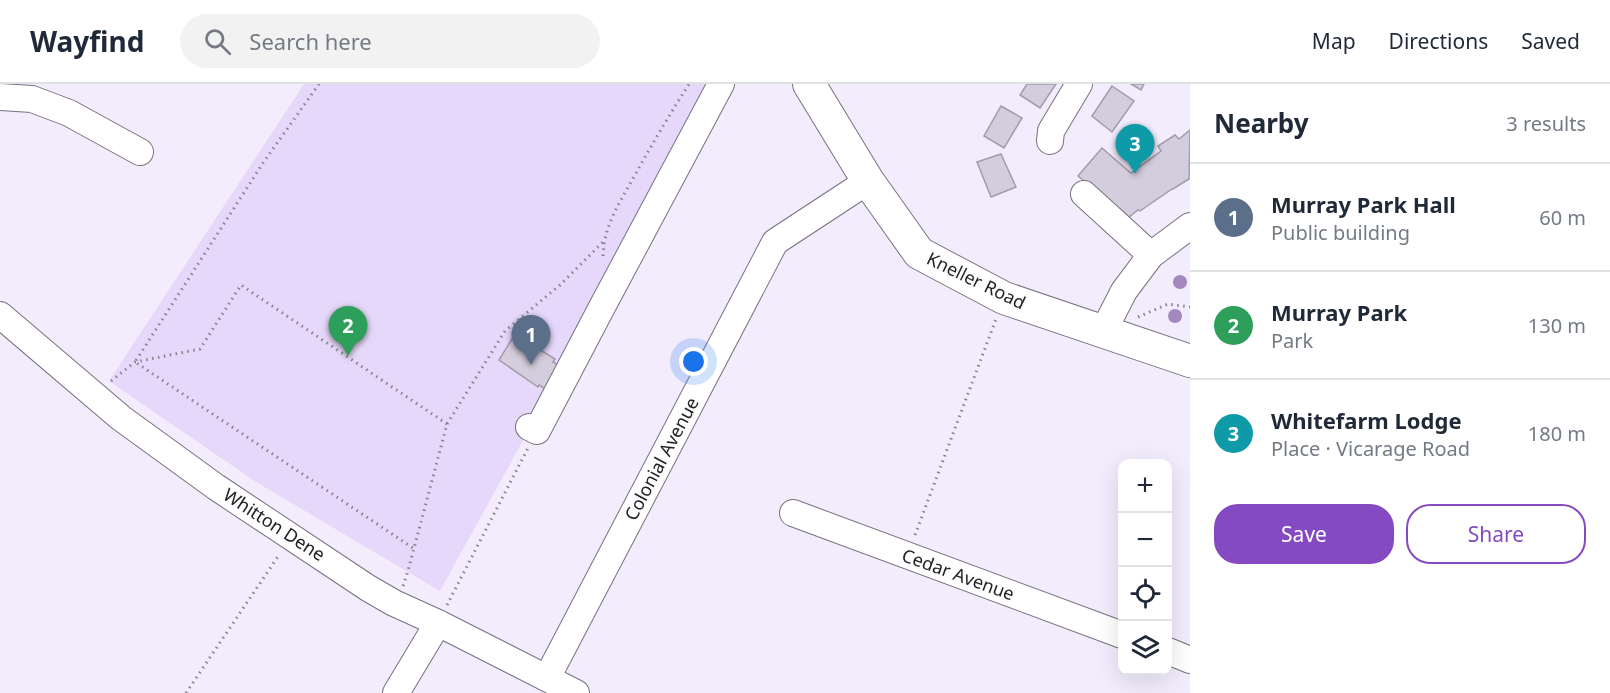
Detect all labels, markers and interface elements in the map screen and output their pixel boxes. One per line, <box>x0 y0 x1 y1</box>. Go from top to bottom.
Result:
search box <box>180 14 600 68</box>
text: Wayfind <box>30 22 144 60</box>
icon: search <box>201 25 234 58</box>
text: Search here <box>249 26 372 56</box>
text: Map <box>1312 27 1356 55</box>
text: Directions <box>1389 27 1488 55</box>
text: Saved <box>1521 27 1580 55</box>
text: Nearby <box>1214 105 1309 141</box>
text: 3 results <box>1506 110 1586 137</box>
pin: 3 <box>1116 124 1154 174</box>
text: Murray Park Hall <box>1271 189 1456 219</box>
text: 1 <box>1228 204 1239 231</box>
text: 60 m <box>1539 204 1586 231</box>
text: Public building <box>1271 219 1410 246</box>
street label: Kneller Road <box>923 246 1030 314</box>
text: Murray Park <box>1271 297 1407 327</box>
pin: 2 <box>328 306 368 356</box>
text: 2 <box>1228 312 1239 339</box>
text: 130 m <box>1528 312 1586 339</box>
pin: 1 <box>512 316 550 365</box>
text: Park <box>1271 327 1313 354</box>
your location <box>679 347 708 376</box>
street label: Colonial Avenue <box>619 393 704 524</box>
text: Whitefarm Lodge <box>1271 405 1462 435</box>
text: 3 <box>1228 420 1239 447</box>
text: 180 m <box>1528 420 1586 447</box>
text: Place · Vicarage Road <box>1271 435 1470 462</box>
map controls <box>1118 459 1172 675</box>
button: + <box>1118 459 1172 513</box>
street label: Whitton Dene <box>219 482 330 566</box>
button: Save <box>1214 504 1394 564</box>
button: Share <box>1406 504 1586 564</box>
button: − <box>1118 513 1172 567</box>
street label: Cedar Avenue <box>899 543 1018 606</box>
button: locate <box>1118 567 1172 621</box>
button: layers <box>1118 621 1172 675</box>

